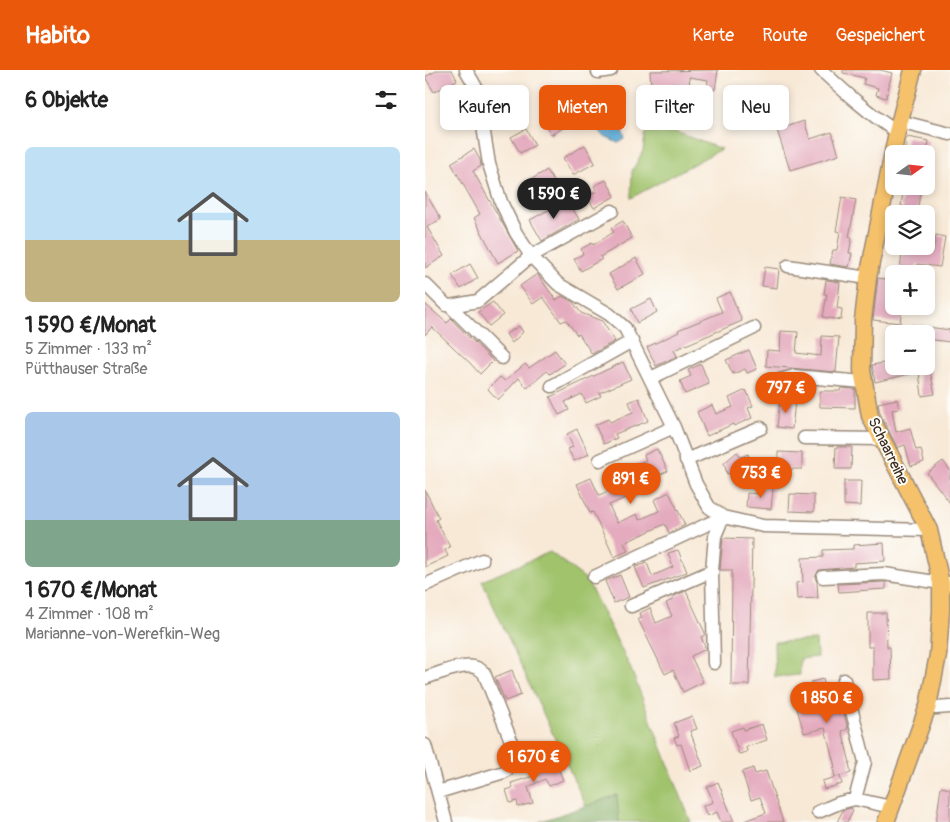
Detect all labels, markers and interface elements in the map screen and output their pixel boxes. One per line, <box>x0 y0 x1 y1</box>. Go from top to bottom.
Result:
text: Habito <box>25 21 90 50</box>
text: Karte <box>692 24 734 47</box>
text: Route <box>762 24 807 47</box>
text: Gespeichert <box>835 24 925 47</box>
chip: Kaufen <box>440 85 529 130</box>
chip: Mieten <box>539 85 626 130</box>
chip: Filter <box>636 85 713 130</box>
chip: Neu <box>723 85 789 130</box>
icon: filters <box>372 86 400 114</box>
text: 6 Objekte <box>25 87 108 114</box>
north arrow <box>885 145 935 195</box>
map controls <box>885 145 935 375</box>
pin: 1 590 € <box>508 178 600 220</box>
icon: home <box>168 179 258 269</box>
text: 1 590 € <box>528 184 580 204</box>
button: layers <box>885 205 935 255</box>
button: + <box>885 265 935 315</box>
text: 1 590 €/Monat <box>25 312 156 339</box>
button: − <box>885 325 935 375</box>
text: 5 Zimmer · 133 m² <box>25 339 152 359</box>
text: Pütthauser Straße <box>25 359 147 379</box>
pin: 797 € <box>751 372 821 414</box>
text: 797 € <box>766 378 806 398</box>
street label: Schaarreihe <box>864 414 913 488</box>
icon: home <box>168 444 258 534</box>
pin: 753 € <box>726 456 796 499</box>
pin: 891 € <box>596 462 666 505</box>
text: 753 € <box>741 463 781 483</box>
text: 891 € <box>613 469 649 489</box>
text: 1 670 €/Monat <box>25 577 157 604</box>
text: 4 Zimmer · 108 m² <box>25 604 154 624</box>
text: Marianne-von-Werefkin-Weg <box>25 624 220 644</box>
pin: 1 850 € <box>781 682 873 724</box>
text: 1 850 € <box>801 688 853 708</box>
pin: 1 670 € <box>488 740 580 783</box>
text: 1 670 € <box>508 747 560 767</box>

